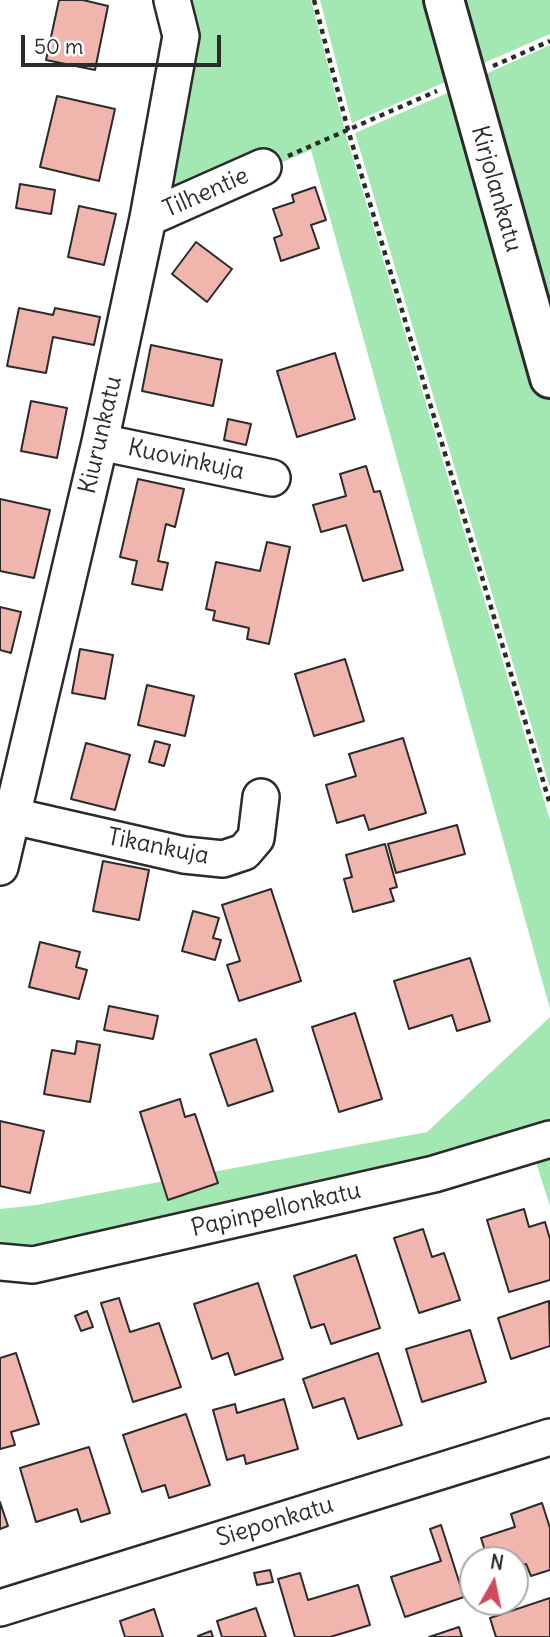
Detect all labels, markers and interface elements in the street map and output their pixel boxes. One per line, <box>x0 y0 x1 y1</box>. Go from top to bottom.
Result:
scale bar <box>24 21 224 65</box>
text: 50 m <box>34 33 83 60</box>
street label: Kirjolankatu <box>464 123 528 255</box>
street label: Tilhentie <box>159 162 253 224</box>
street label: Kiurunkatu <box>73 373 129 497</box>
street label: Kuovinkuja <box>125 434 247 486</box>
street label: Tikankuja <box>105 823 211 871</box>
street label: Papinpellonkatu <box>188 1176 364 1244</box>
street label: Sieponkatu <box>213 1491 337 1553</box>
north arrow <box>459 1546 529 1616</box>
text: N <box>489 1549 505 1575</box>

